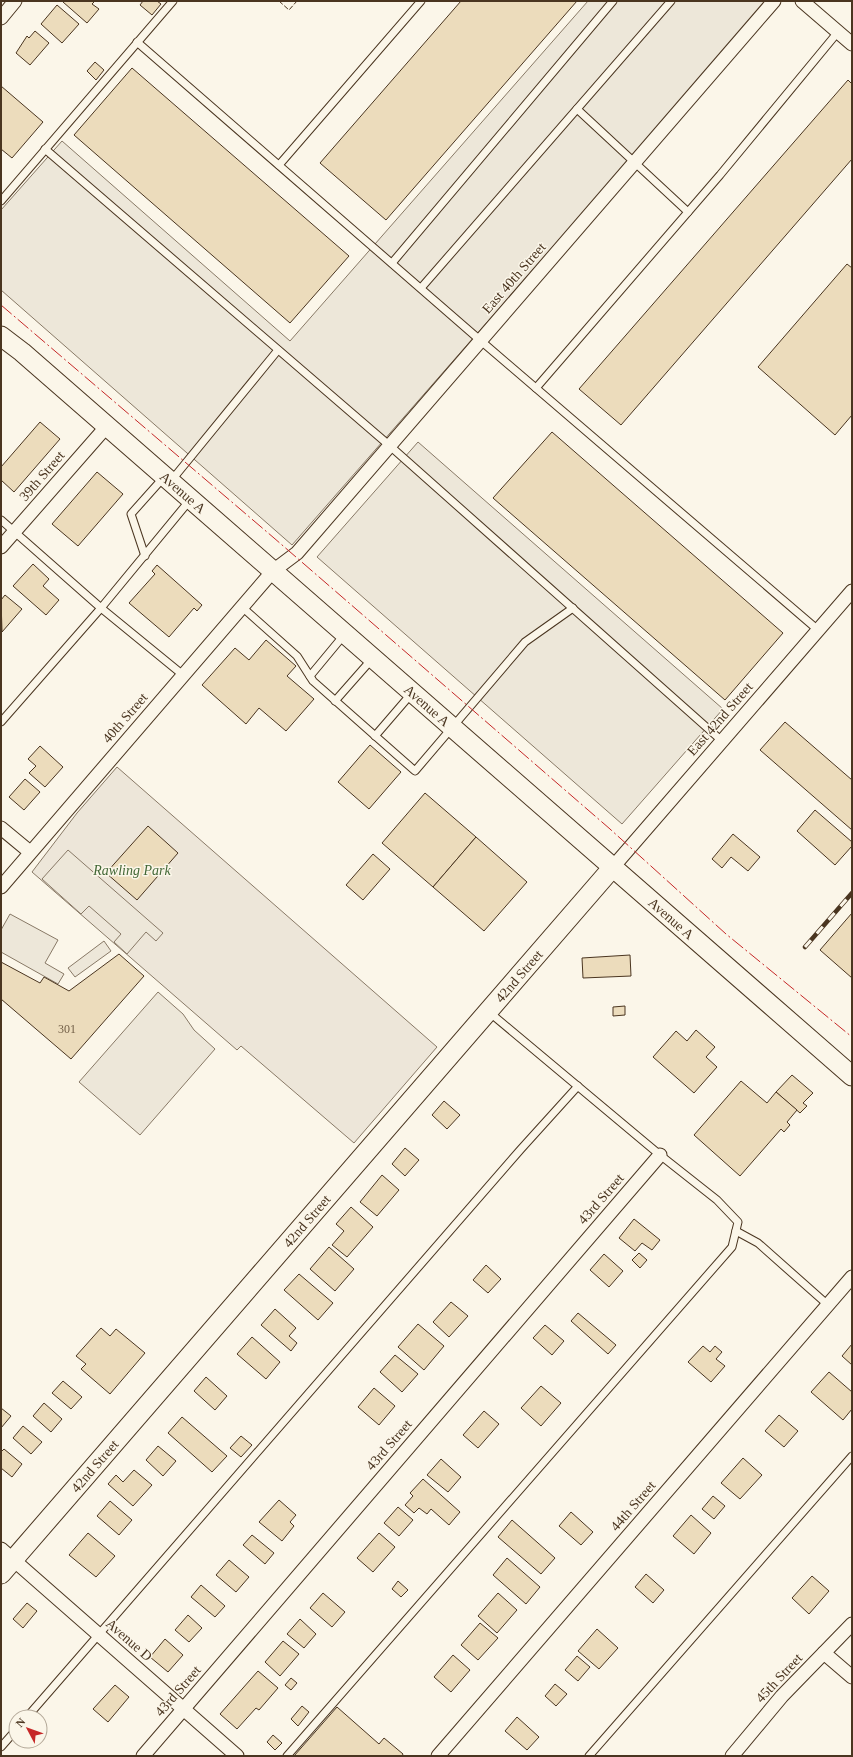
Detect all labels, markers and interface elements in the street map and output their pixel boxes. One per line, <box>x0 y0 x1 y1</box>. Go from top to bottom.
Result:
street label: East 40th Street <box>479 240 549 316</box>
street label: 39th Street <box>16 448 68 504</box>
street label: Avenue A <box>157 469 209 517</box>
street label: East 42nd Street <box>684 679 756 759</box>
street label: Avenue A <box>401 682 454 730</box>
street label: 40th Street <box>99 690 151 746</box>
park label: Rawling Park <box>92 863 171 878</box>
street label: Avenue A <box>645 895 698 943</box>
street label: 42nd Street <box>492 947 545 1005</box>
house number: 301 <box>58 1022 76 1036</box>
street label: 43rd Street <box>575 1171 627 1227</box>
street label: 42nd Street <box>280 1192 333 1250</box>
street label: 43rd Street <box>363 1417 415 1473</box>
street label: 42nd Street <box>68 1437 121 1495</box>
street label: 44th Street <box>607 1478 659 1534</box>
street label: Avenue D <box>103 1616 155 1664</box>
street label: 45th Street <box>753 1650 805 1705</box>
street label: 43rd Street <box>152 1663 204 1719</box>
north arrow <box>8 1709 48 1749</box>
text: N <box>13 1715 28 1729</box>

